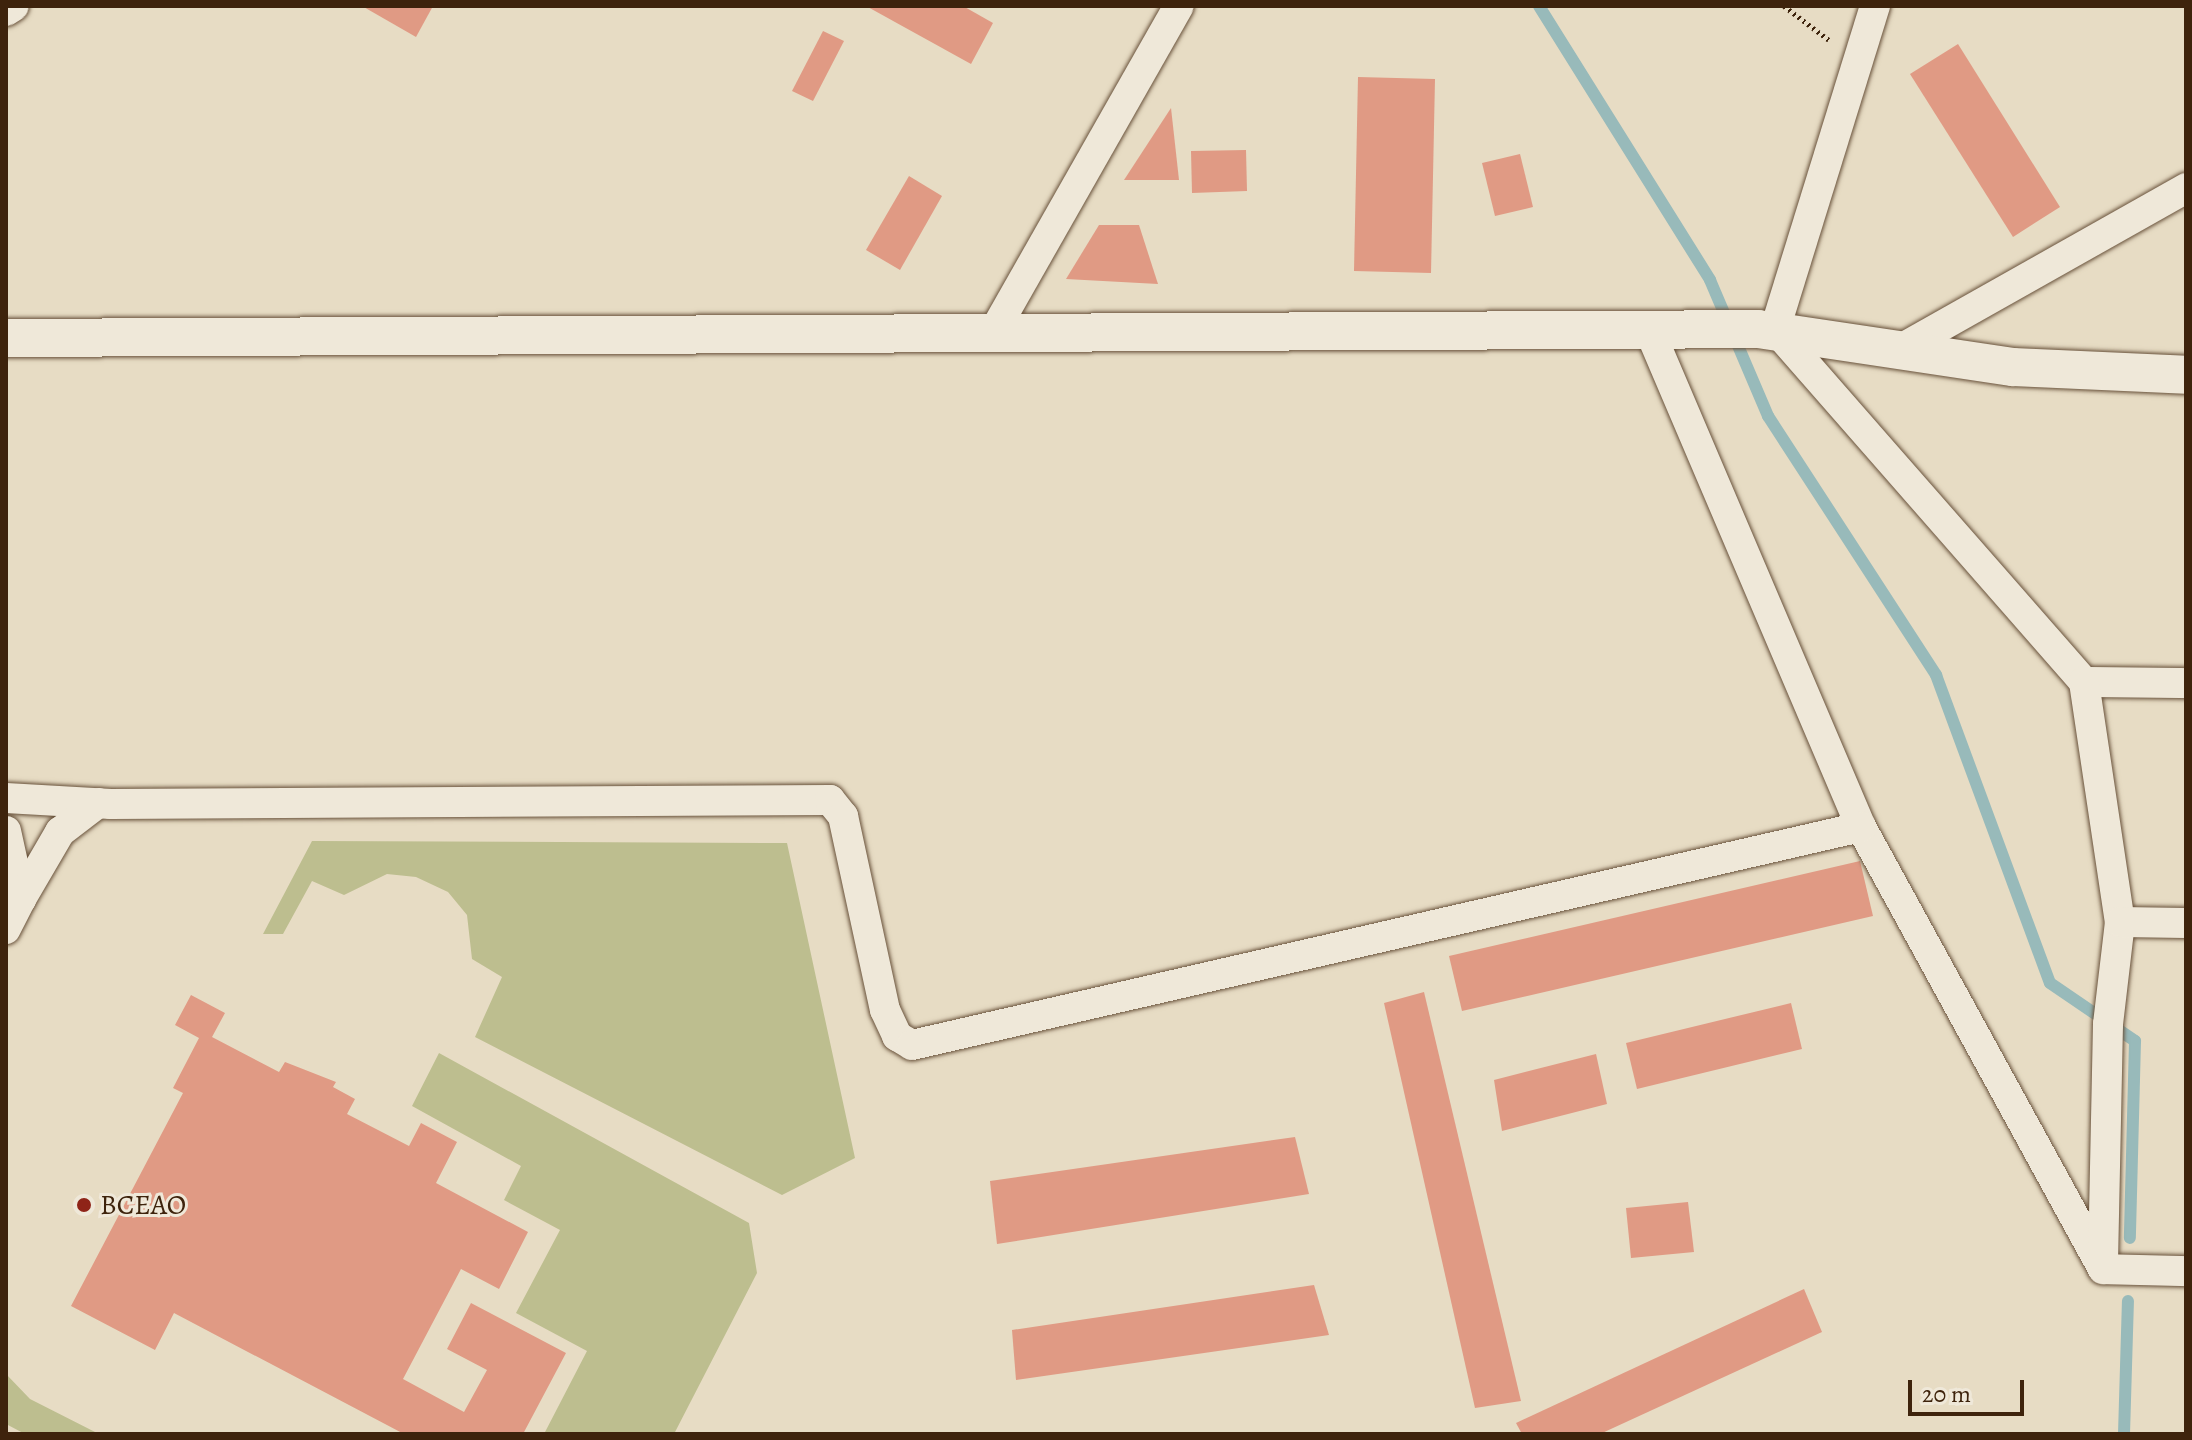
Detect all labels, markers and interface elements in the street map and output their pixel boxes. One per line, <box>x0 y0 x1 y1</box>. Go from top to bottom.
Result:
place label: BCEAO <box>100 1188 186 1222</box>
marker: BCEAO <box>75 1196 93 1214</box>
scale bar <box>1912 1364 2028 1414</box>
text: 20 m <box>1922 1378 1971 1410</box>

